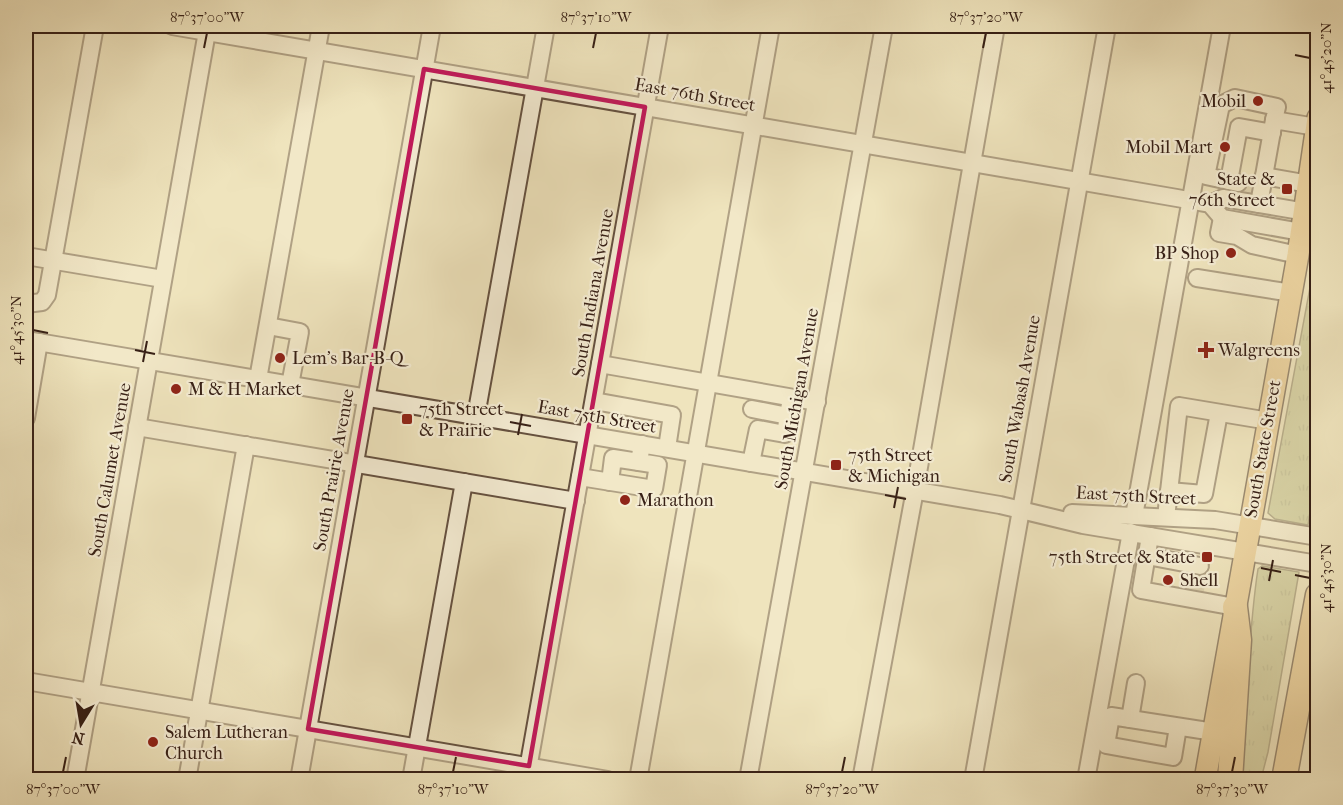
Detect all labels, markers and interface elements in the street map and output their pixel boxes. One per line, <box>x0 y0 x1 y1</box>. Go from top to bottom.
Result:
text: 87°37'00"W <box>170 8 245 26</box>
text: 87°37'10"W <box>561 8 633 26</box>
text: 87°37'20"W <box>949 8 1024 26</box>
text: 41°45'20"N <box>1317 22 1335 94</box>
street label: East 76th Street <box>633 74 758 116</box>
place label: Mobil <box>1201 91 1246 112</box>
marker: Mobil <box>1251 94 1265 108</box>
place label: Mobil Mart <box>1125 137 1214 158</box>
marker: Mobil Mart <box>1218 140 1232 154</box>
place label: State & 76th Street <box>1189 169 1276 211</box>
marker: State & 76th Street <box>1280 182 1294 196</box>
street label: South Indiana Avenue <box>568 207 618 379</box>
place label: BP Shop <box>1154 243 1219 264</box>
marker: BP Shop <box>1224 246 1238 260</box>
text: 41°45'30"N <box>7 295 25 365</box>
street label: South Michigan Avenue <box>771 306 823 491</box>
street label: South Wabash Avenue <box>995 313 1045 484</box>
place label: Walgreens <box>1217 340 1300 361</box>
marker: Walgreens <box>1199 343 1213 357</box>
place label: Lem's Bar-B-Q <box>292 348 410 369</box>
marker: Lem's Bar-B-Q <box>273 351 287 365</box>
street label: South State Street <box>1241 378 1286 520</box>
place label: M & H Market <box>188 379 302 400</box>
street label: South Calumet Avenue <box>84 381 136 559</box>
marker: M & H Market <box>169 382 183 396</box>
street label: South Prairie Avenue <box>309 387 359 553</box>
street label: East 75th Street <box>536 396 659 438</box>
place label: 75th Street & Prairie <box>419 399 504 441</box>
marker: 75th Street & Prairie <box>400 412 414 426</box>
place label: 75th Street & Michigan <box>848 445 940 487</box>
marker: 75th Street & Michigan <box>829 458 843 472</box>
street label: East 75th Street <box>1075 482 1197 510</box>
place label: Marathon <box>637 490 714 511</box>
marker: Marathon <box>618 493 632 507</box>
text: 41°45'30"N <box>1317 543 1335 613</box>
place label: 75th Street & State <box>1049 547 1195 568</box>
marker: 75th Street & State <box>1200 550 1214 564</box>
place label: Shell <box>1180 570 1218 591</box>
marker: Shell <box>1161 573 1175 587</box>
north arrow <box>51 694 111 754</box>
place label: Salem Lutheran Church <box>165 722 288 764</box>
text: N <box>70 728 86 749</box>
marker: Salem Lutheran Church <box>146 735 160 749</box>
text: 87°37'00"W <box>26 780 101 798</box>
text: 87°37'10"W <box>418 780 490 798</box>
text: 87°37'20"W <box>805 780 880 798</box>
text: 87°37'30"W <box>1196 780 1269 798</box>

